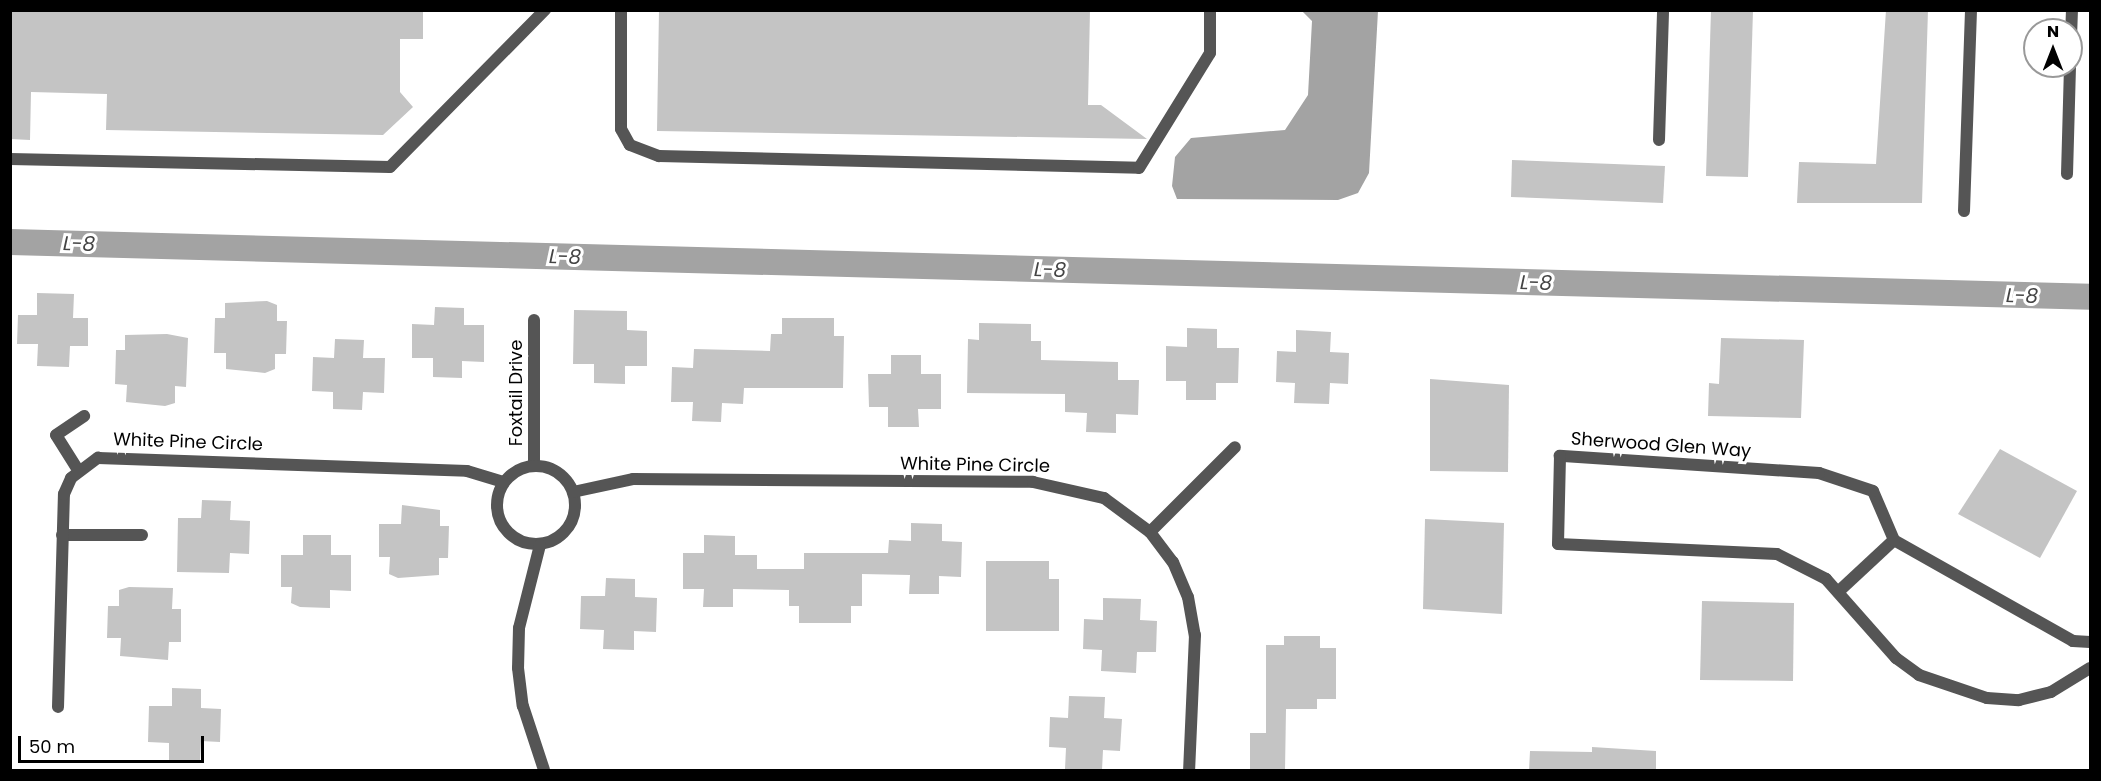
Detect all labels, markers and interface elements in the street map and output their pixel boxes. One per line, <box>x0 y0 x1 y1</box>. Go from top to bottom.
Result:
north arrow <box>2023 18 2083 78</box>
text: N <box>2047 20 2059 43</box>
water label: L-8 <box>62 231 96 257</box>
water label: L-8 <box>548 244 582 270</box>
water label: L-8 <box>1033 257 1067 283</box>
water label: L-8 <box>1519 270 1553 296</box>
water label: L-8 <box>2005 283 2039 309</box>
street label: Foxtail Drive <box>505 340 527 446</box>
street label: Sherwood Glen Way <box>1570 428 1752 462</box>
street label: White Pine Circle <box>113 429 263 455</box>
street label: White Pine Circle <box>900 453 1050 477</box>
scale bar <box>21 724 207 762</box>
text: 50 m <box>29 734 75 759</box>

